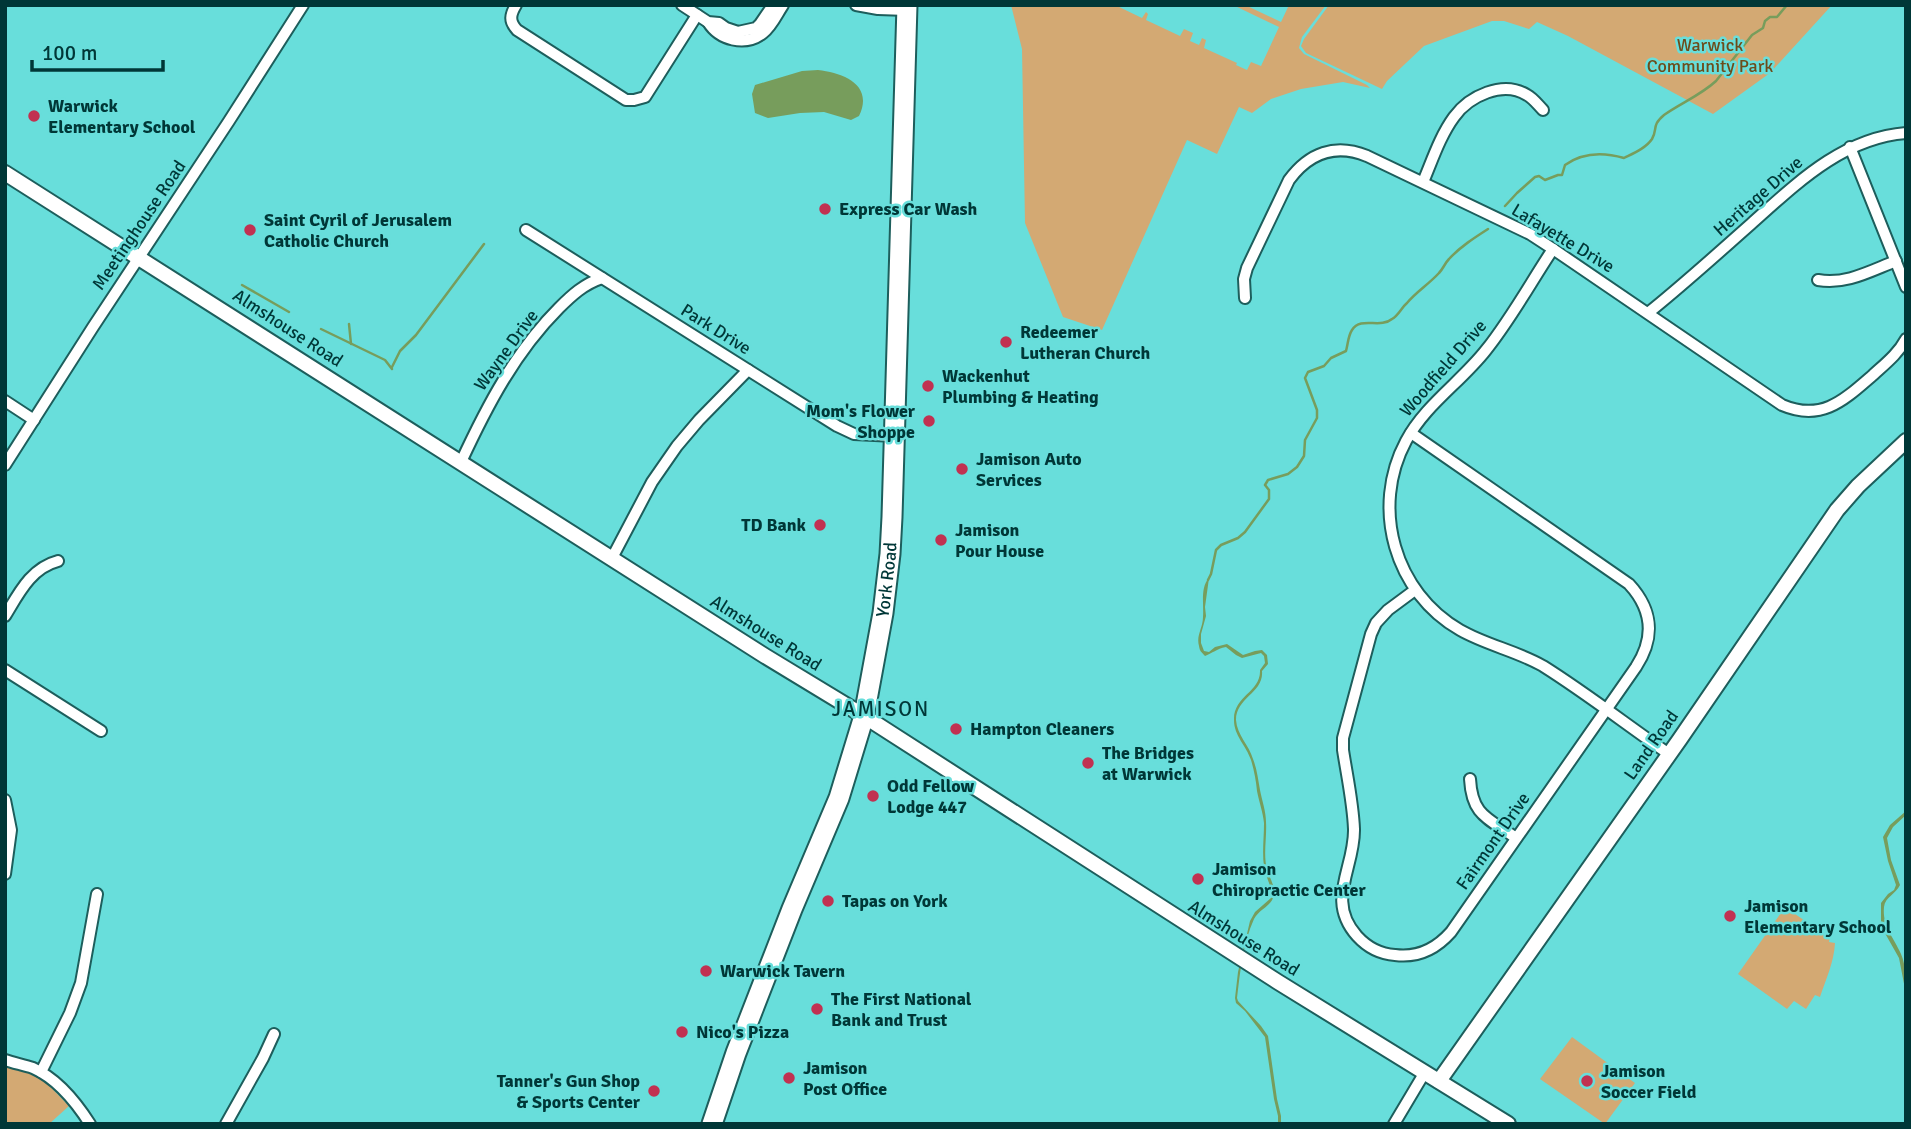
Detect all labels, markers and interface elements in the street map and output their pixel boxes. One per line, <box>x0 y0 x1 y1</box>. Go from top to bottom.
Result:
scale bar <box>32 28 163 72</box>
park label: Warwick Community Park <box>1647 34 1773 77</box>
text: 100 m <box>42 40 97 66</box>
place label: Warwick Elementary School <box>48 95 196 138</box>
marker: Warwick Elementary School <box>26 108 42 124</box>
street label: Heritage Drive <box>1709 151 1807 241</box>
street label: Meetinghouse Road <box>87 156 191 294</box>
place label: Express Car Wash <box>839 198 978 220</box>
street label: Lafayette Drive <box>1508 199 1618 277</box>
marker: Express Car Wash <box>817 201 833 217</box>
place label: Saint Cyril of Jerusalem Catholic Church <box>264 209 452 252</box>
marker: Saint Cyril of Jerusalem Catholic Church <box>242 222 258 238</box>
street label: Almshouse Road <box>229 284 347 372</box>
street label: Park Drive <box>677 299 755 359</box>
street label: Wayne Drive <box>469 305 543 395</box>
street label: Woodfield Drive <box>1395 315 1491 421</box>
place label: Redeemer Lutheran Church <box>1020 321 1151 364</box>
marker: Redeemer Lutheran Church <box>998 334 1014 350</box>
place label: Wackenhut Plumbing & Heating <box>942 365 1099 408</box>
marker: Wackenhut Plumbing & Heating <box>920 378 936 394</box>
place label: Mom's Flower Shoppe <box>806 400 916 443</box>
marker: Mom's Flower Shoppe <box>921 413 937 429</box>
place label: Jamison Auto Services <box>976 448 1082 491</box>
marker: Jamison Auto Services <box>954 461 970 477</box>
place label: TD Bank <box>741 514 807 536</box>
marker: TD Bank <box>812 517 828 533</box>
place label: Jamison Pour House <box>955 519 1044 562</box>
marker: Jamison Pour House <box>933 532 949 548</box>
street label: York Road <box>871 542 902 619</box>
street label: Almshouse Road <box>706 590 826 676</box>
district label: JAMISON <box>832 696 930 722</box>
street label: Land Road <box>1619 706 1683 784</box>
place label: Hampton Cleaners <box>970 718 1114 740</box>
marker: Hampton Cleaners <box>948 721 964 737</box>
place label: The Bridges at Warwick <box>1102 742 1194 785</box>
marker: The Bridges at Warwick <box>1080 755 1096 771</box>
place label: Odd Fellow Lodge 447 <box>887 775 975 818</box>
marker: Odd Fellow Lodge 447 <box>865 788 881 804</box>
street label: Fairmont Drive <box>1451 788 1535 894</box>
place label: Jamison Chiropractic Center <box>1212 858 1367 901</box>
marker: Jamison Chiropractic Center <box>1190 871 1206 887</box>
place label: Tapas on York <box>842 890 948 912</box>
marker: Tapas on York <box>820 893 836 909</box>
street label: Almshouse Road <box>1184 895 1304 981</box>
place label: Jamison Elementary School <box>1744 895 1892 938</box>
marker: Jamison Elementary School <box>1722 908 1738 924</box>
place label: Warwick Tavern <box>720 960 845 982</box>
marker: Warwick Tavern <box>698 963 714 979</box>
place label: The First National Bank and Trust <box>831 988 972 1031</box>
marker: The First National Bank and Trust <box>809 1001 825 1017</box>
place label: Nico's Pizza <box>696 1021 789 1043</box>
marker: Nico's Pizza <box>674 1024 690 1040</box>
place label: Jamison Post Office <box>803 1057 887 1100</box>
place label: Jamison Soccer Field <box>1601 1060 1697 1103</box>
place label: Tanner's Gun Shop & Sports Center <box>497 1070 641 1113</box>
marker: Jamison Post Office <box>781 1070 797 1086</box>
marker: Jamison Soccer Field <box>1579 1073 1595 1089</box>
marker: Tanner's Gun Shop & Sports Center <box>646 1083 662 1099</box>

